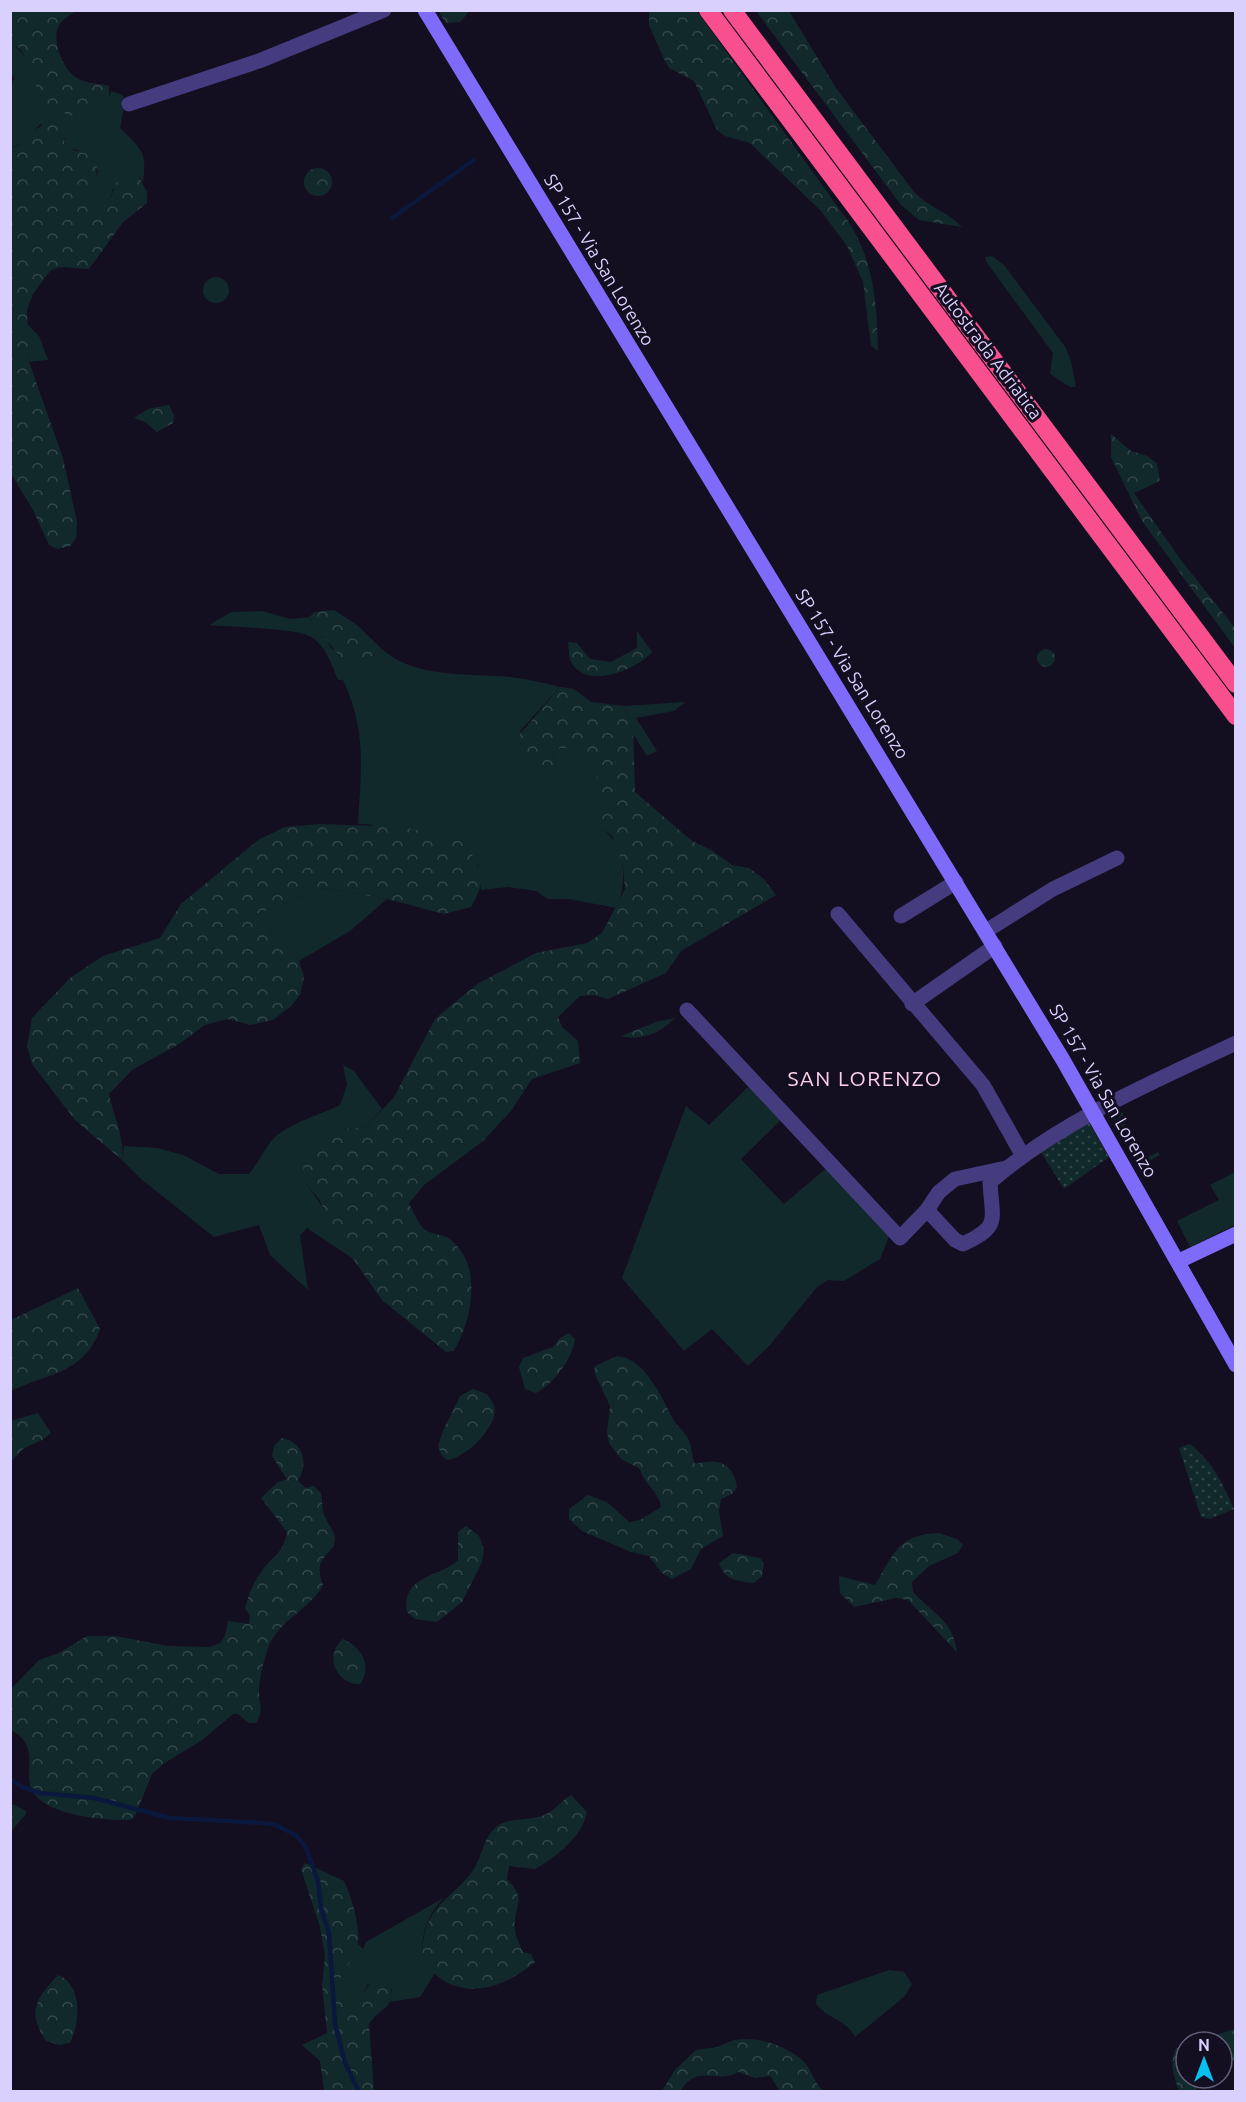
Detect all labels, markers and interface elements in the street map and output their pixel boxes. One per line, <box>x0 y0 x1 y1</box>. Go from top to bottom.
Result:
street label: SP 157 - Via San Lorenzo <box>541 170 659 349</box>
street label: Autostrada Adriatica <box>931 278 1047 423</box>
street label: SP 157 - Via San Lorenzo <box>792 585 913 762</box>
street label: SP 157 - Via San Lorenzo <box>1046 1000 1162 1181</box>
district label: SAN LORENZO <box>787 1066 943 1090</box>
north arrow <box>1174 2030 1234 2090</box>
text: N <box>1198 2036 1210 2054</box>

